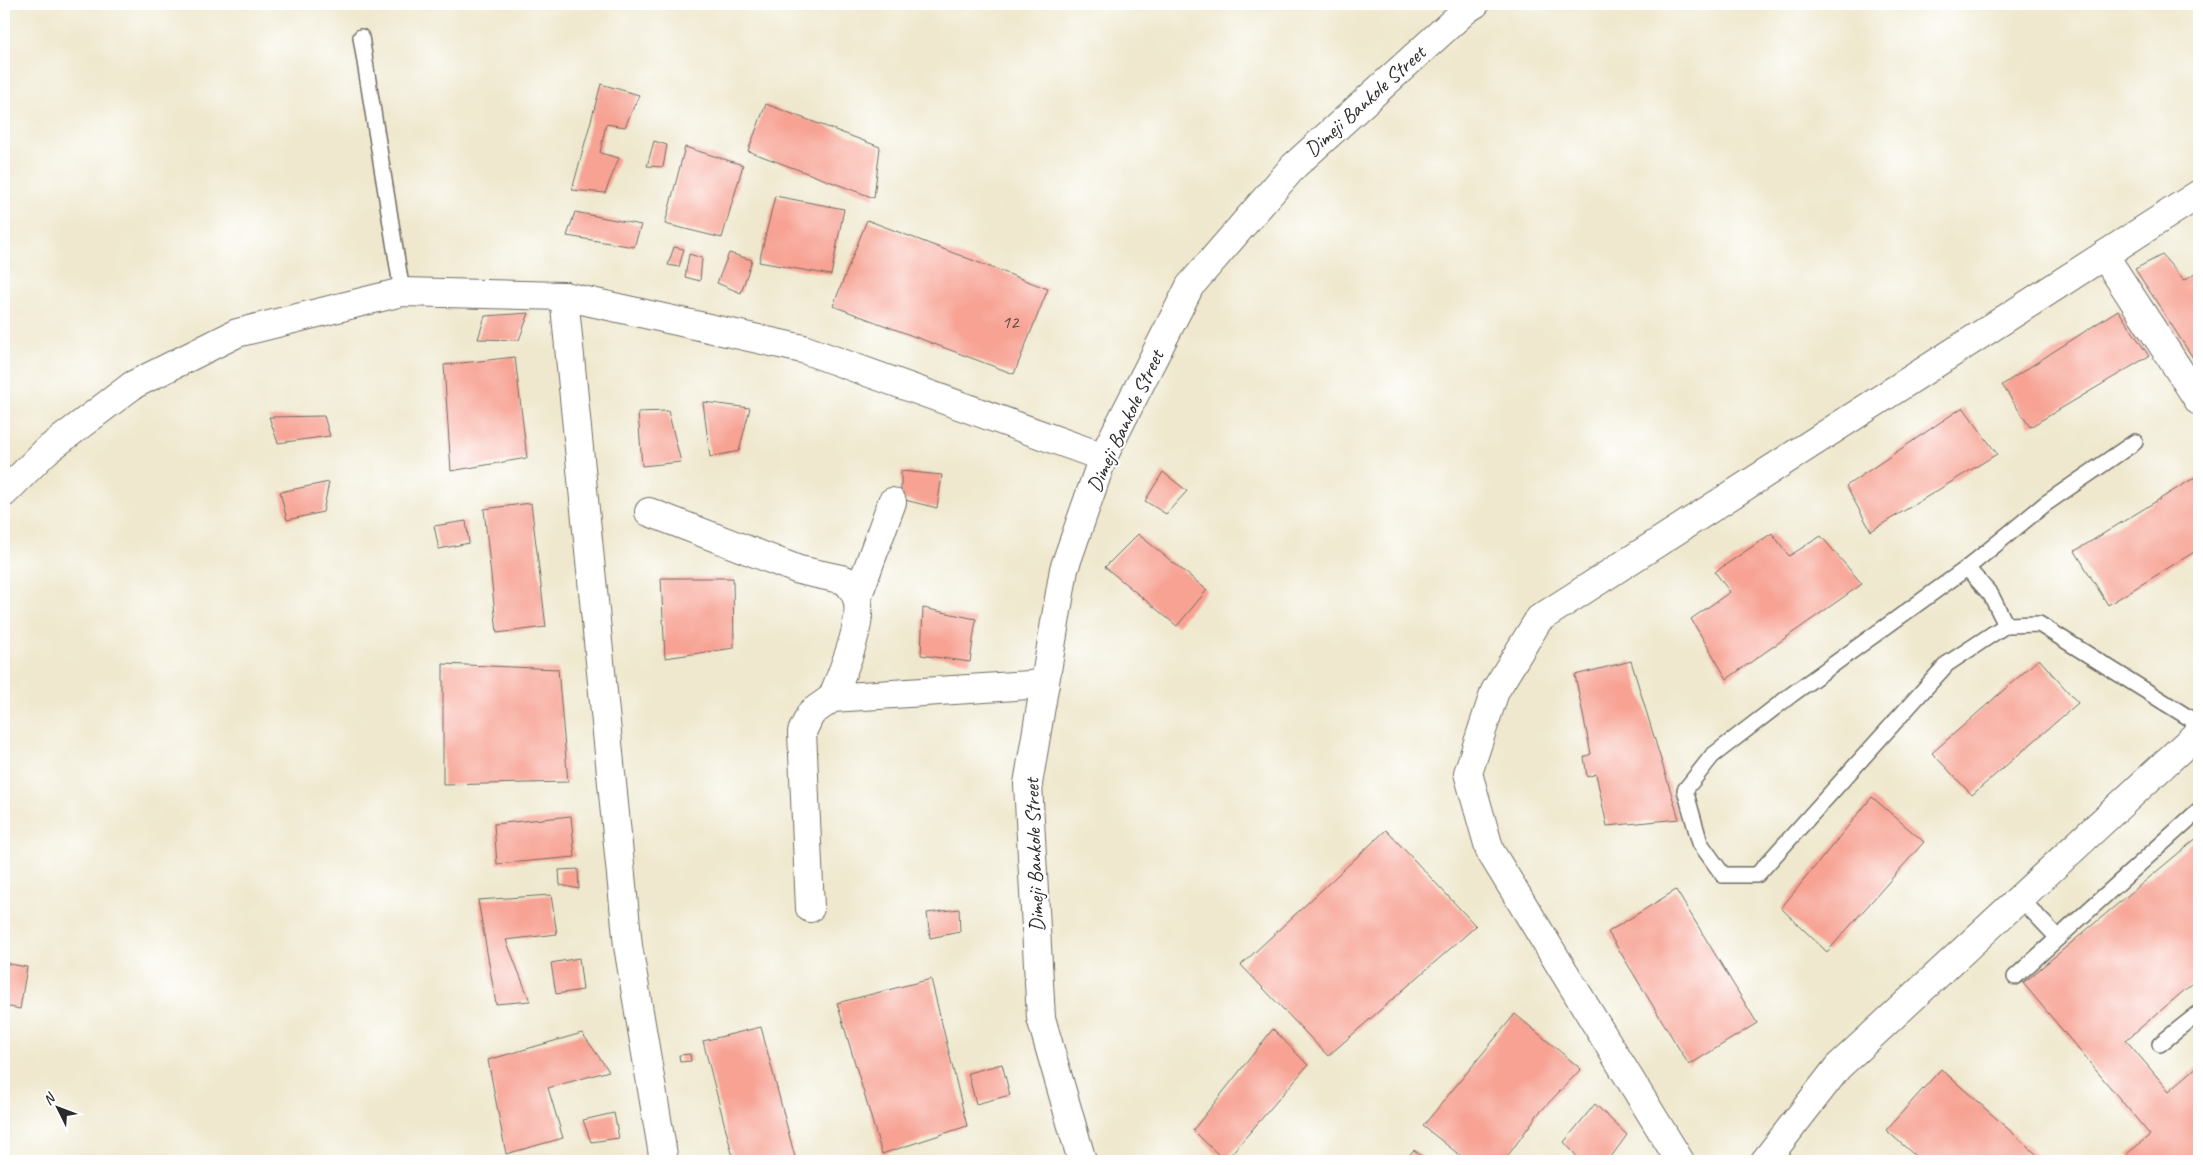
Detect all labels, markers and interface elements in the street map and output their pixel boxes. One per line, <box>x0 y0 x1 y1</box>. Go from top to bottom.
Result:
street label: Dimeji Bankole Street <box>1299 39 1432 162</box>
house number: 12 <box>1001 310 1020 334</box>
street label: Dimeji Bankole Street <box>1081 344 1170 496</box>
street label: Dimeji Bankole Street <box>1018 776 1050 932</box>
north arrow <box>32 1082 82 1132</box>
text: N <box>39 1089 59 1109</box>

